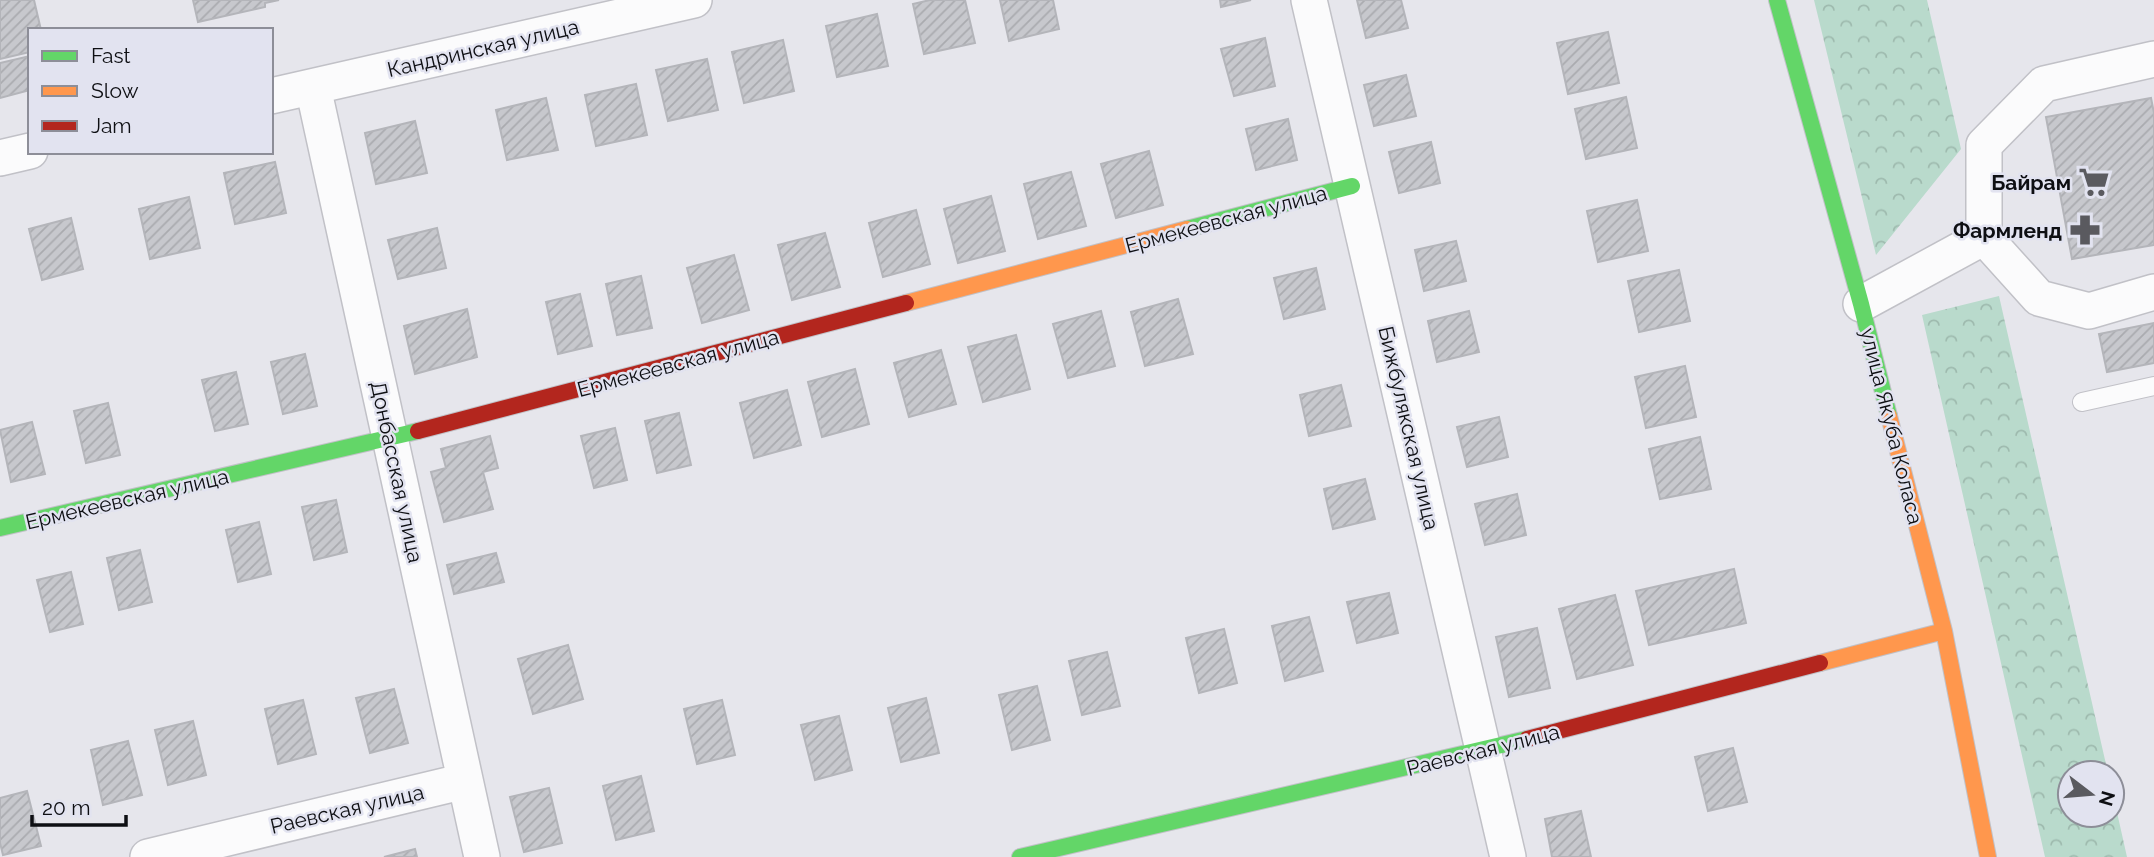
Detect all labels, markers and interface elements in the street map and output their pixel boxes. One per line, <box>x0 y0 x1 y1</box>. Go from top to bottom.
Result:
street label: Кандринская улица <box>385 14 581 82</box>
legend <box>28 28 273 154</box>
text: Fast <box>91 43 131 68</box>
text: Slow <box>91 78 139 103</box>
text: Jam <box>91 113 132 138</box>
supermarket icon: Байрам <box>2077 165 2111 199</box>
place label: Байрам <box>1991 170 2071 195</box>
street label: Ермекеевская улица <box>1122 180 1330 258</box>
pharmacy icon: Фармленд <box>2068 213 2102 247</box>
place label: Фармленд <box>1953 218 2062 243</box>
street label: Ермекеевская улица <box>574 324 782 402</box>
street label: Бижбулякская улица <box>1373 324 1445 532</box>
street label: улица Якуба Коласа <box>1855 325 1929 527</box>
street label: Донбасская улица <box>366 379 428 565</box>
street label: Ермекеевская улица <box>23 463 231 535</box>
street label: Раевская улица <box>1404 719 1562 781</box>
north arrow <box>2056 759 2126 829</box>
street label: Раевская улица <box>268 779 426 839</box>
scale bar <box>32 784 126 828</box>
text: N <box>2095 789 2120 809</box>
text: 20 m <box>42 795 90 820</box>

